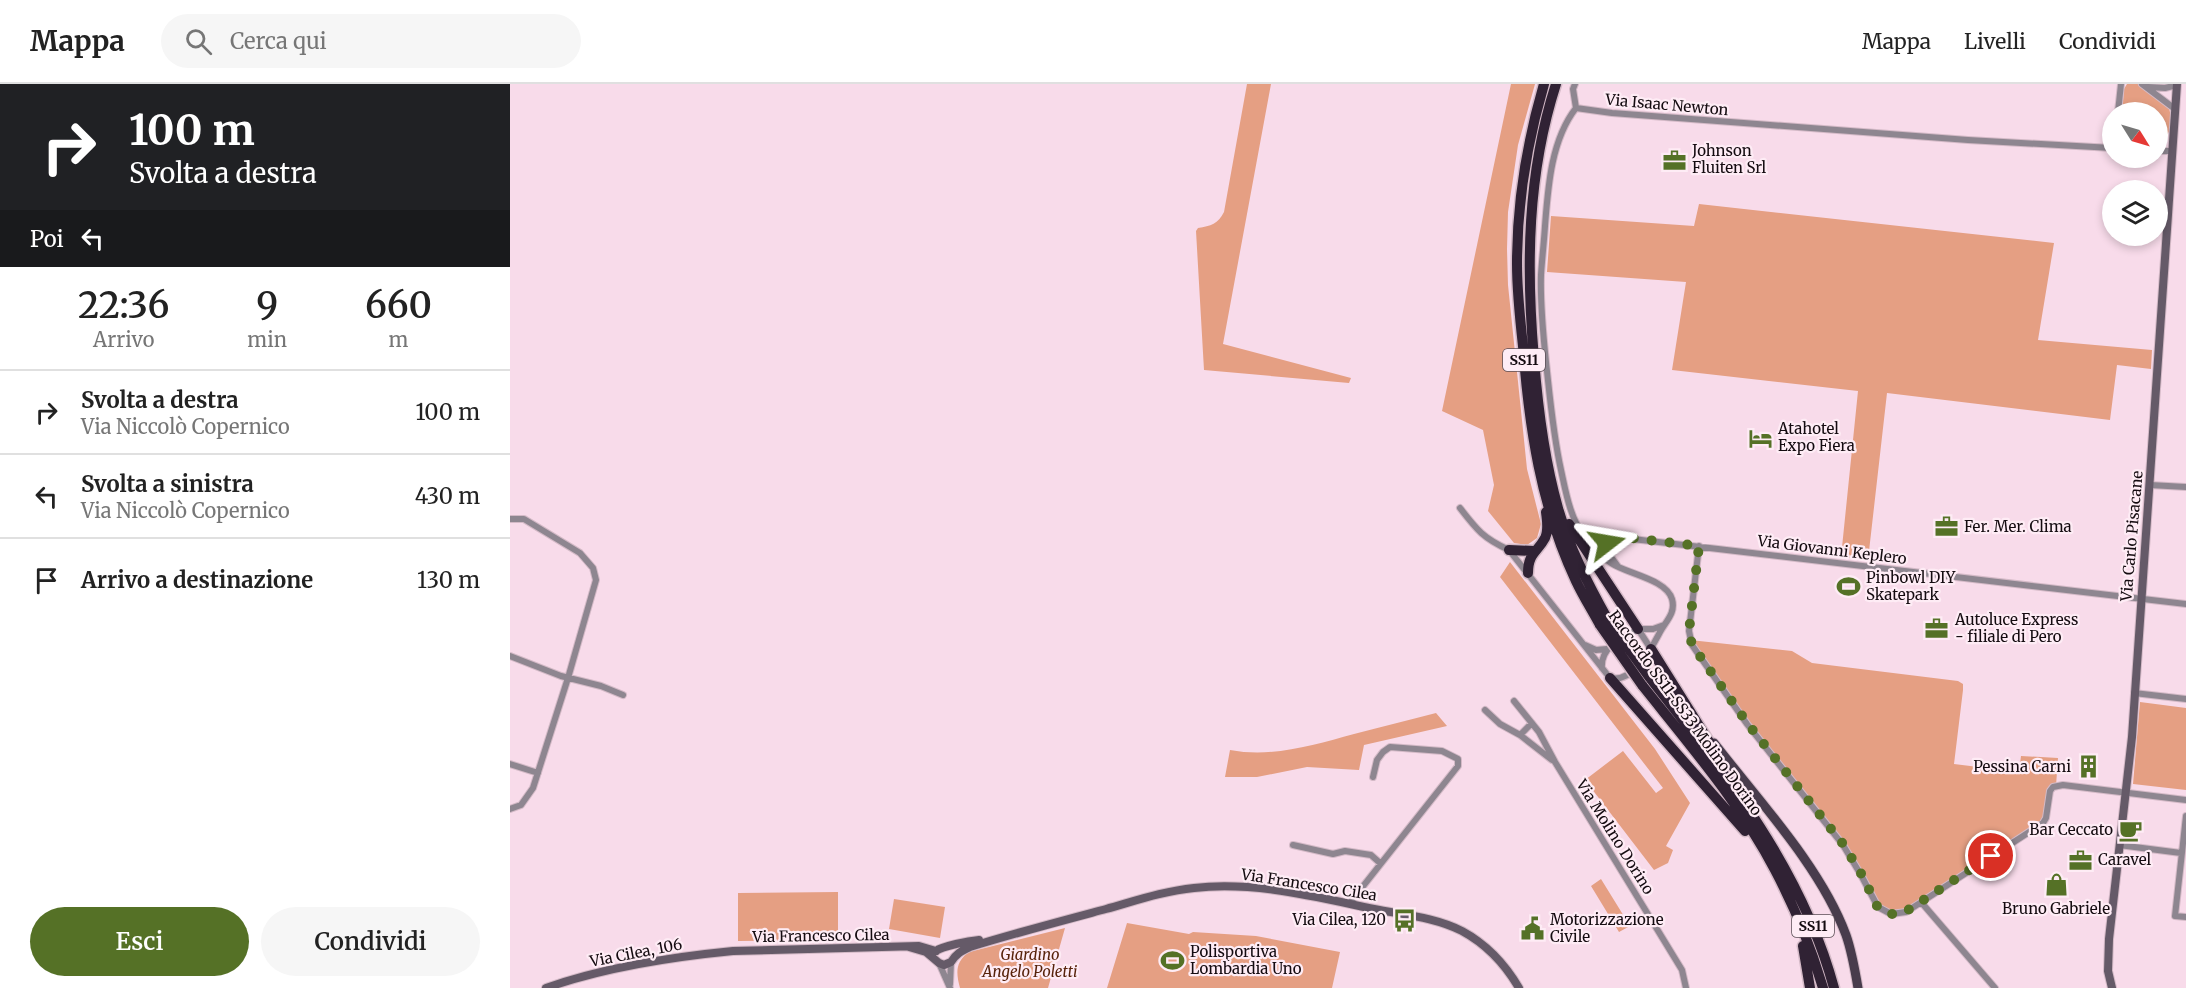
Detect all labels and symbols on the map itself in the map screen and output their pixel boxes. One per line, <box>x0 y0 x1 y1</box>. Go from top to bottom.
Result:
street label: Via Isaac Newton <box>1604 90 1729 119</box>
north arrow <box>2102 102 2168 168</box>
place label: Johnson Fluiten Srl <box>1691 141 1767 177</box>
office icon: Johnson Fluiten Srl <box>1661 147 1687 173</box>
road number: SS11 <box>1503 349 1545 371</box>
place label: Atahotel Expo Fiera <box>1777 419 1855 455</box>
hotel icon: Atahotel Expo Fiera <box>1747 425 1773 451</box>
street label: Via Carlo Pisacane <box>2116 470 2147 603</box>
position arrow <box>1575 511 1639 575</box>
office icon: Fer. Mer. Clima <box>1933 514 1959 540</box>
place label: Fer. Mer. Clima <box>1964 517 2072 536</box>
street label: Via Giovanni Keplero <box>1755 531 1908 568</box>
place label: Pinbowl DIY Skatepark <box>1866 568 1956 604</box>
sports icon: Pinbowl DIY Skatepark <box>1835 574 1861 600</box>
street label: Raccordo SS11-SS33 Molino Dorino <box>1604 606 1766 819</box>
place label: Autoluce Express - filiale di Pero <box>1954 610 2078 646</box>
office icon: Autoluce Express - filiale di Pero <box>1924 616 1950 642</box>
building icon: Pessina Carni <box>2076 754 2102 780</box>
place label: Pessina Carni <box>1973 757 2071 776</box>
street label: Via Molino Dorino <box>1572 775 1659 898</box>
cafe icon: Bar Ceccato <box>2118 817 2144 843</box>
place label: Bar Ceccato <box>2029 820 2113 839</box>
pin <box>1965 830 2016 881</box>
office icon: Caravel <box>2067 847 2093 873</box>
place label: Caravel <box>2098 850 2152 869</box>
street label: Via Francesco Cilea <box>1239 864 1378 905</box>
shop icon: Bruno Gabriele <box>2043 872 2069 898</box>
place label: Bruno Gabriele <box>2002 899 2110 918</box>
bus stop icon: Via Cilea, 120 <box>1391 907 1417 933</box>
place label: Via Cilea, 120 <box>1291 910 1386 929</box>
place label: Motorizzazione Civile <box>1550 910 1664 946</box>
road number: SS11 <box>1792 915 1834 937</box>
public building icon: Motorizzazione Civile <box>1519 916 1545 942</box>
street label: Via Francesco Cilea <box>751 925 890 946</box>
street label: Via Cilea, 106 <box>587 934 684 971</box>
place label: Polisportiva Lombardia Uno <box>1190 942 1302 978</box>
park label: Giardino Angelo Poletti <box>982 945 1077 981</box>
sports icon: Polisportiva Lombardia Uno <box>1159 948 1185 974</box>

